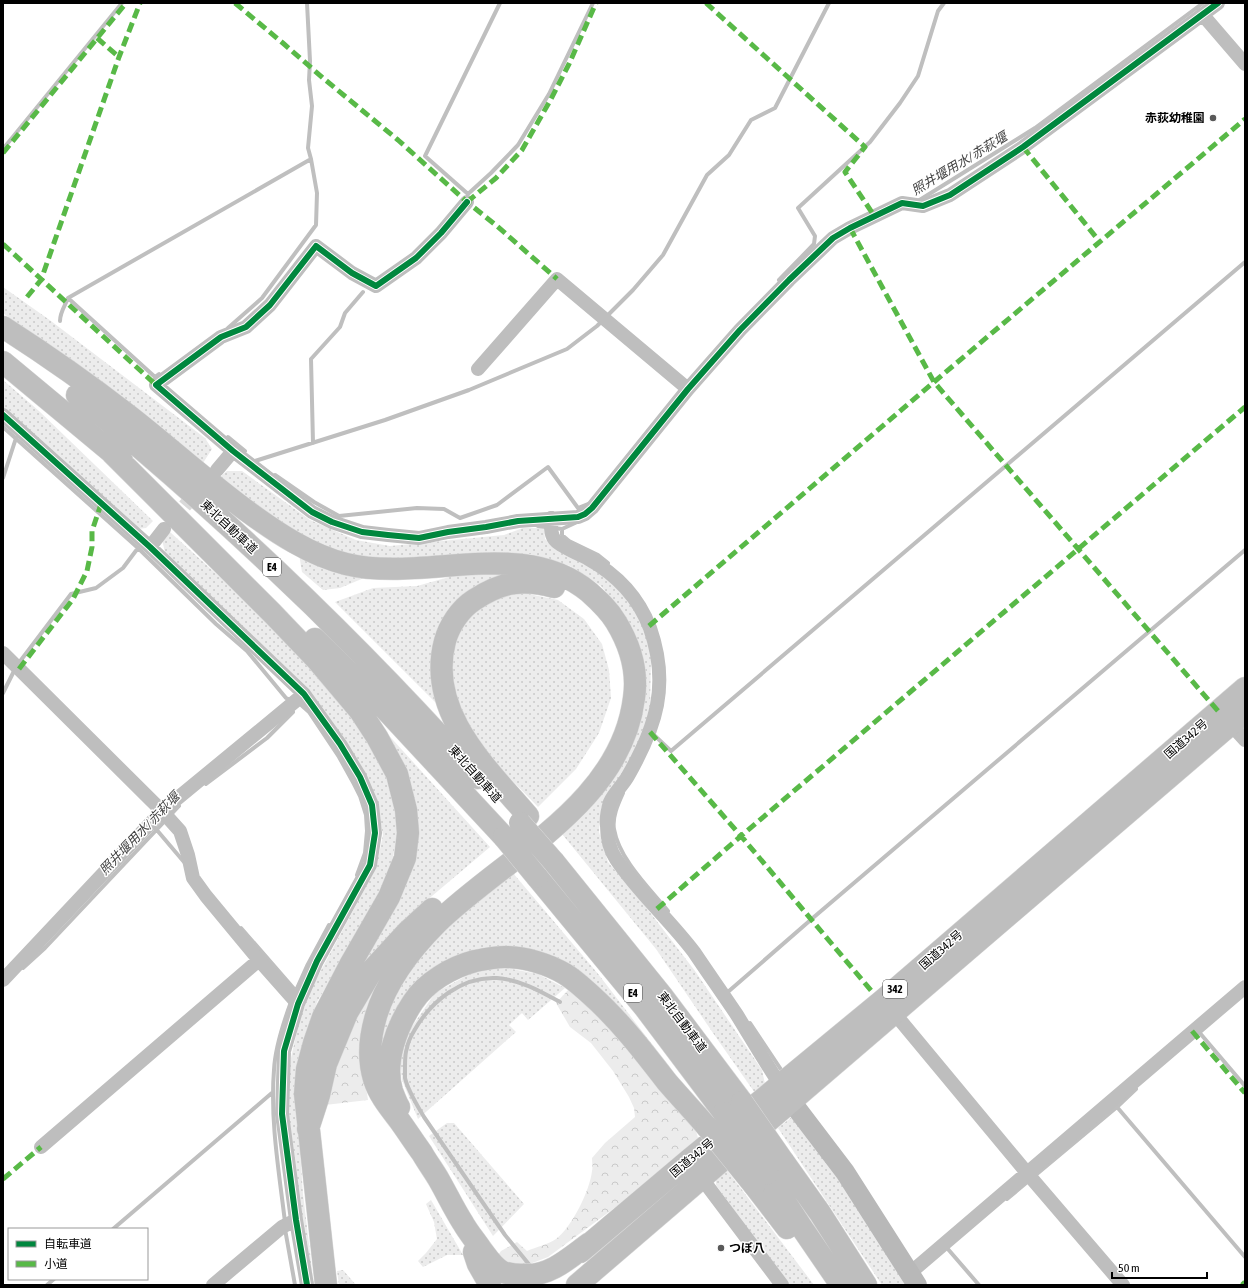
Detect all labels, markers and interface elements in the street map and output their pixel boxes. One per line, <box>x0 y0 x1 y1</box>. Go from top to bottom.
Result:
place label: 赤荻幼稚園 <box>1145 111 1205 125</box>
marker: 赤荻幼稚園 <box>1208 113 1218 123</box>
water label: 照井堰用水/赤萩堰 <box>909 128 1011 198</box>
street label: 東北自動車道 <box>198 497 260 557</box>
road number: E4 <box>263 558 281 576</box>
street label: 国道342号 <box>1161 716 1211 762</box>
street label: 東北自動車道 <box>446 743 504 805</box>
water label: 照井堰用水/赤萩堰 <box>96 788 184 878</box>
street label: 国道342号 <box>916 927 966 973</box>
road number: 342 <box>883 980 907 998</box>
road number: E4 <box>624 984 642 1002</box>
street label: 東北自動車道 <box>655 989 709 1055</box>
street label: 国道342号 <box>667 1136 717 1180</box>
legend <box>8 1228 148 1280</box>
text: 自転車道 <box>44 1237 92 1251</box>
place label: つぼ八 <box>729 1241 765 1255</box>
marker: つぼ八 <box>716 1243 726 1253</box>
scale bar <box>1112 1254 1207 1280</box>
text: 小道 <box>44 1257 68 1271</box>
text: 50 m <box>1118 1261 1140 1275</box>

